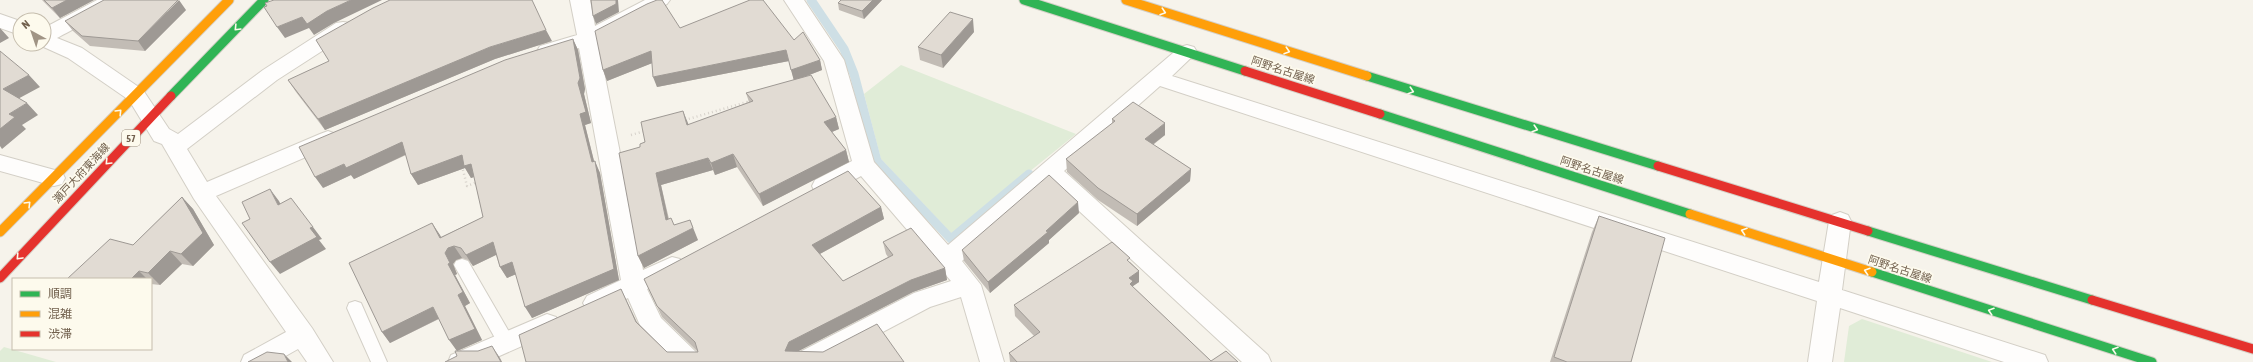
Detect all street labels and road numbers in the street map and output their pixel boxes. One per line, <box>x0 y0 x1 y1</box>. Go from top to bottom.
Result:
street label: 阿野名古屋線 <box>1250 54 1316 86</box>
road number: 57 <box>122 130 140 146</box>
street label: 瀬戸大府東海線 <box>50 141 112 205</box>
street label: 阿野名古屋線 <box>1559 154 1625 186</box>
street label: 阿野名古屋線 <box>1867 253 1933 285</box>

